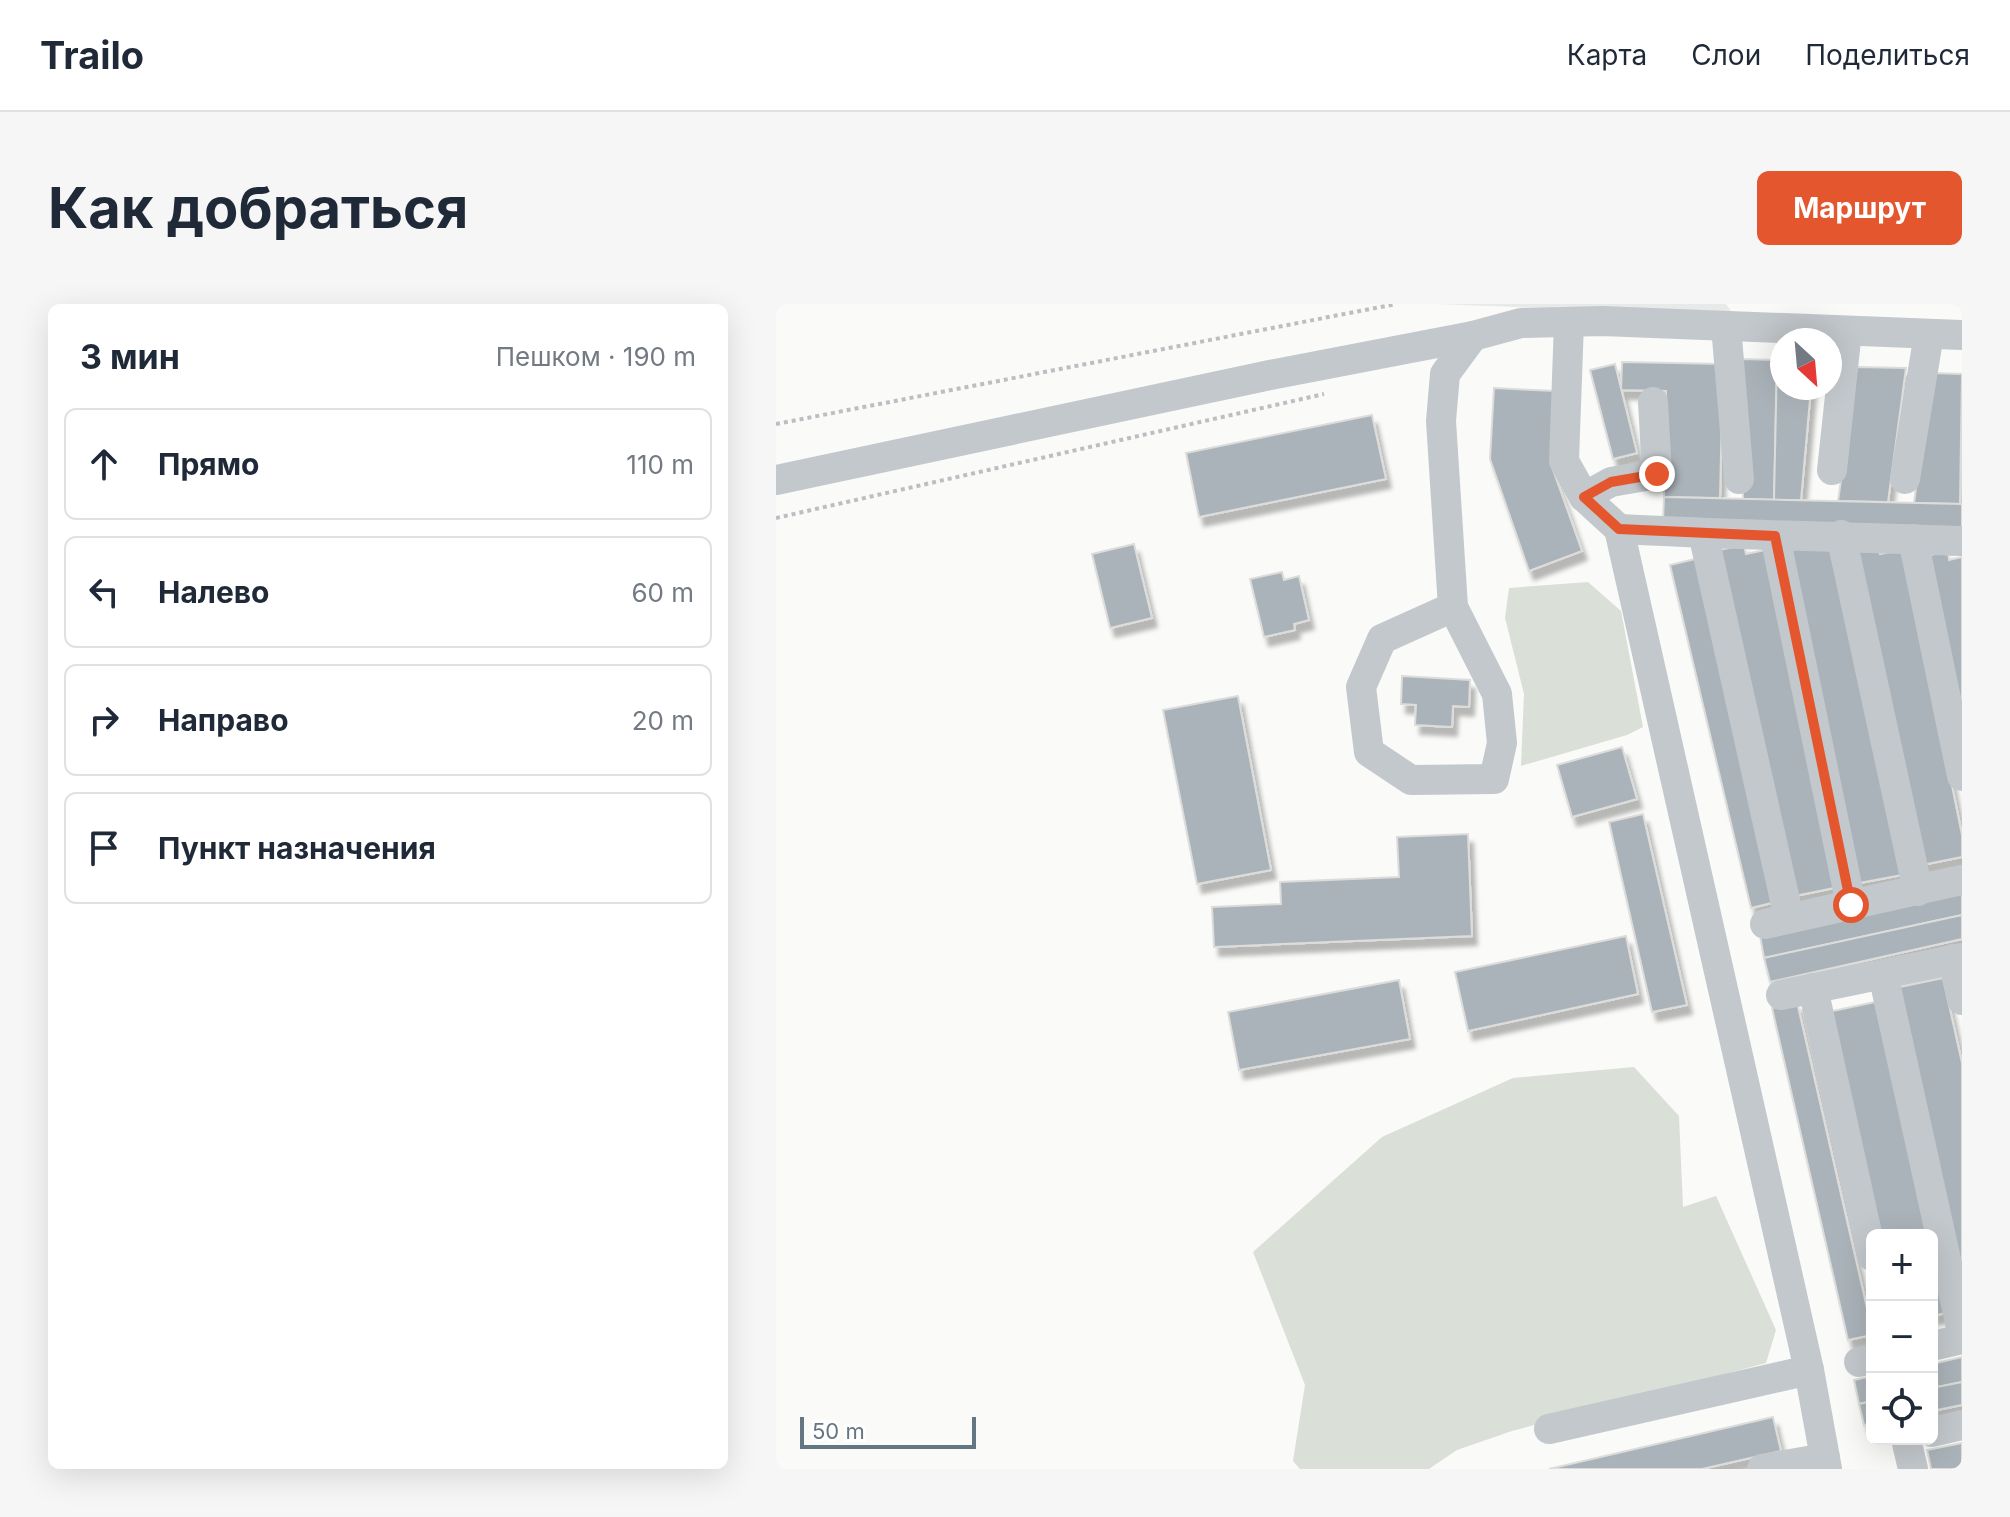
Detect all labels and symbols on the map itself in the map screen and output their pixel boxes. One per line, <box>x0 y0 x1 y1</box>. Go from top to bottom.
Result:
north arrow <box>1770 328 1842 400</box>
route end <box>1639 456 1675 492</box>
route start <box>1833 887 1869 923</box>
scale bar <box>800 1413 976 1449</box>

